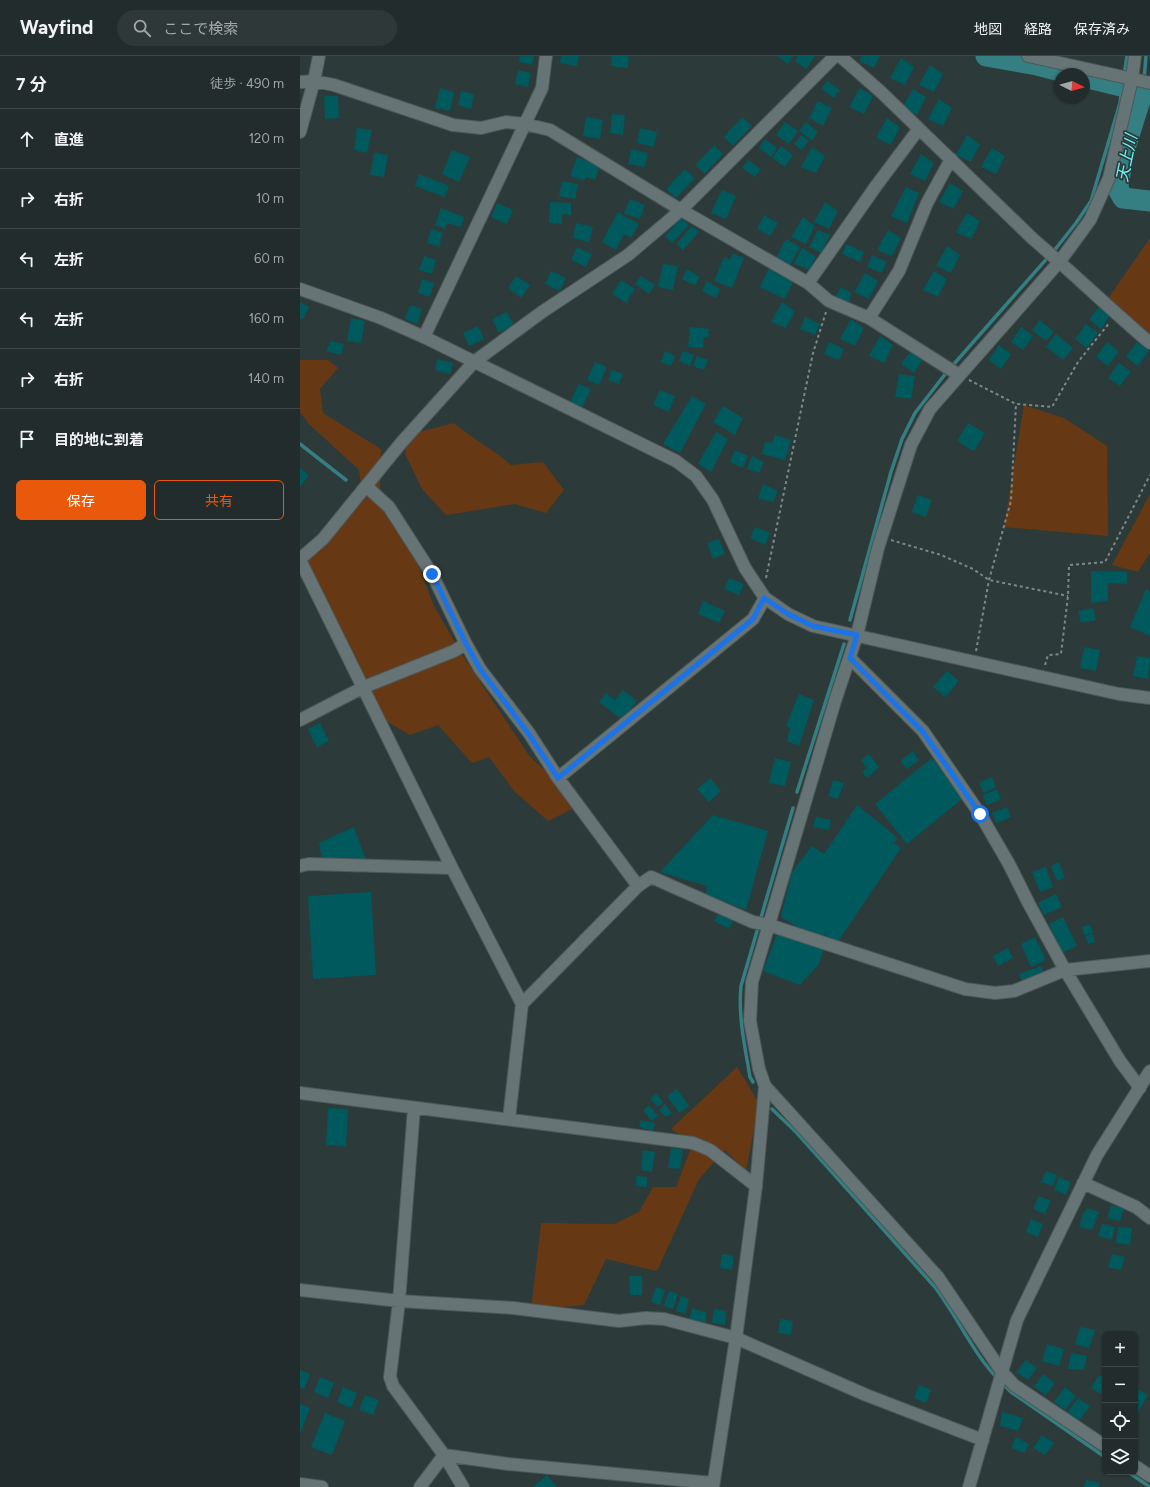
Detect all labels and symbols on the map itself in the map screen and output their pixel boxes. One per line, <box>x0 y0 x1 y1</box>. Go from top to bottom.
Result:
north arrow <box>1054 68 1090 104</box>
water label: 天上川 <box>1112 131 1141 184</box>
route end <box>423 565 441 583</box>
route start <box>971 805 989 823</box>

